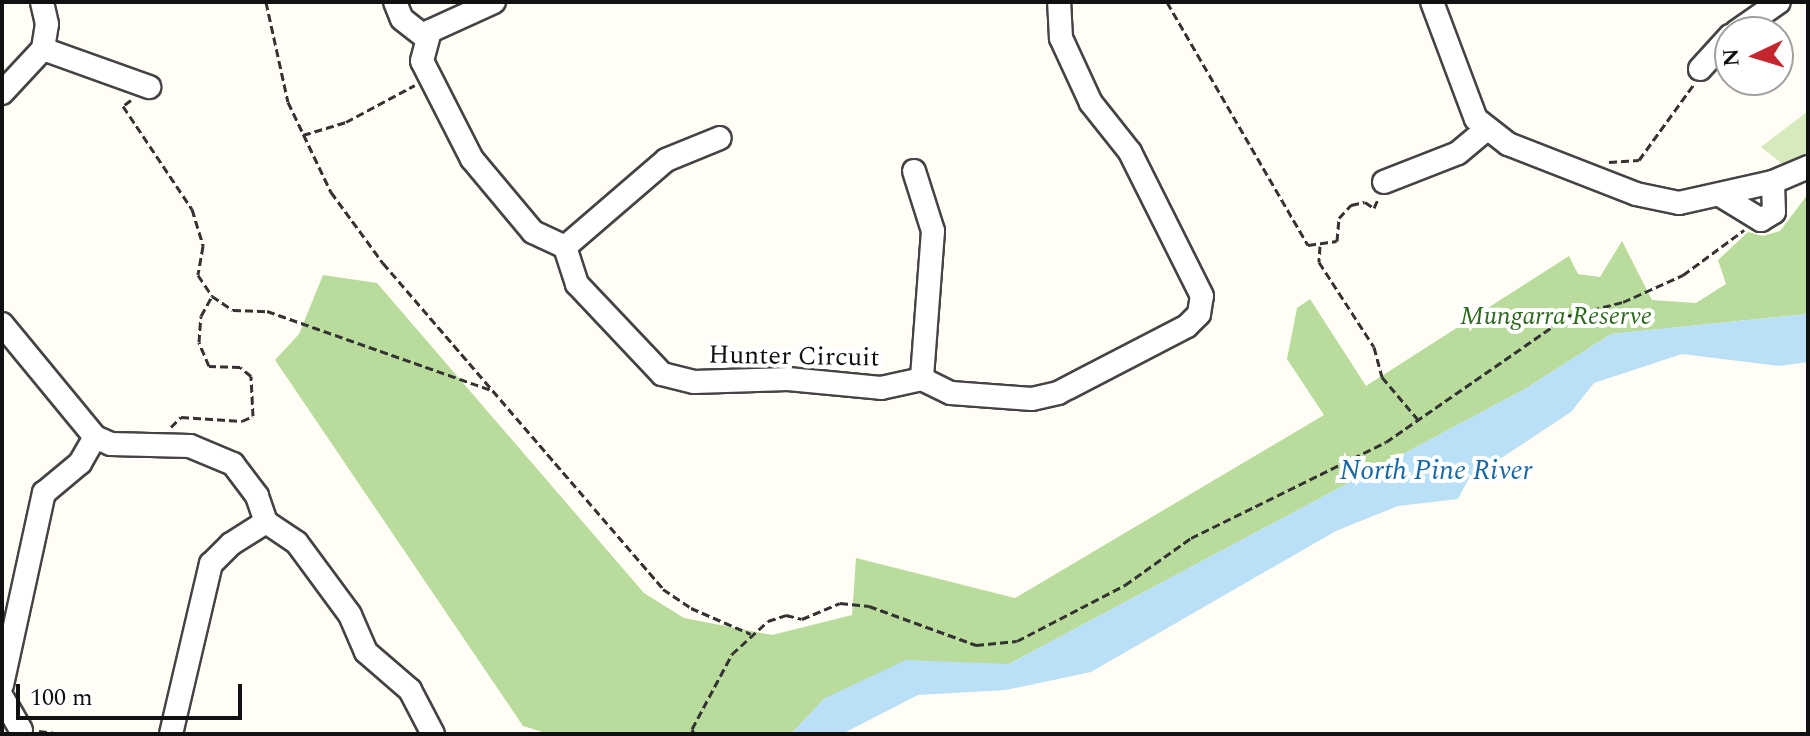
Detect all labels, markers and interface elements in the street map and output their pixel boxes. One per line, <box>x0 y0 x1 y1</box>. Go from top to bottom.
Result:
north arrow <box>1714 16 1794 96</box>
text: N <box>1714 47 1749 68</box>
park label: Mungarra Reserve <box>1460 301 1652 333</box>
street label: Hunter Circuit <box>708 340 880 374</box>
water label: North Pine River <box>1340 454 1532 488</box>
scale bar <box>20 668 246 718</box>
text: 100 m <box>30 680 93 716</box>

